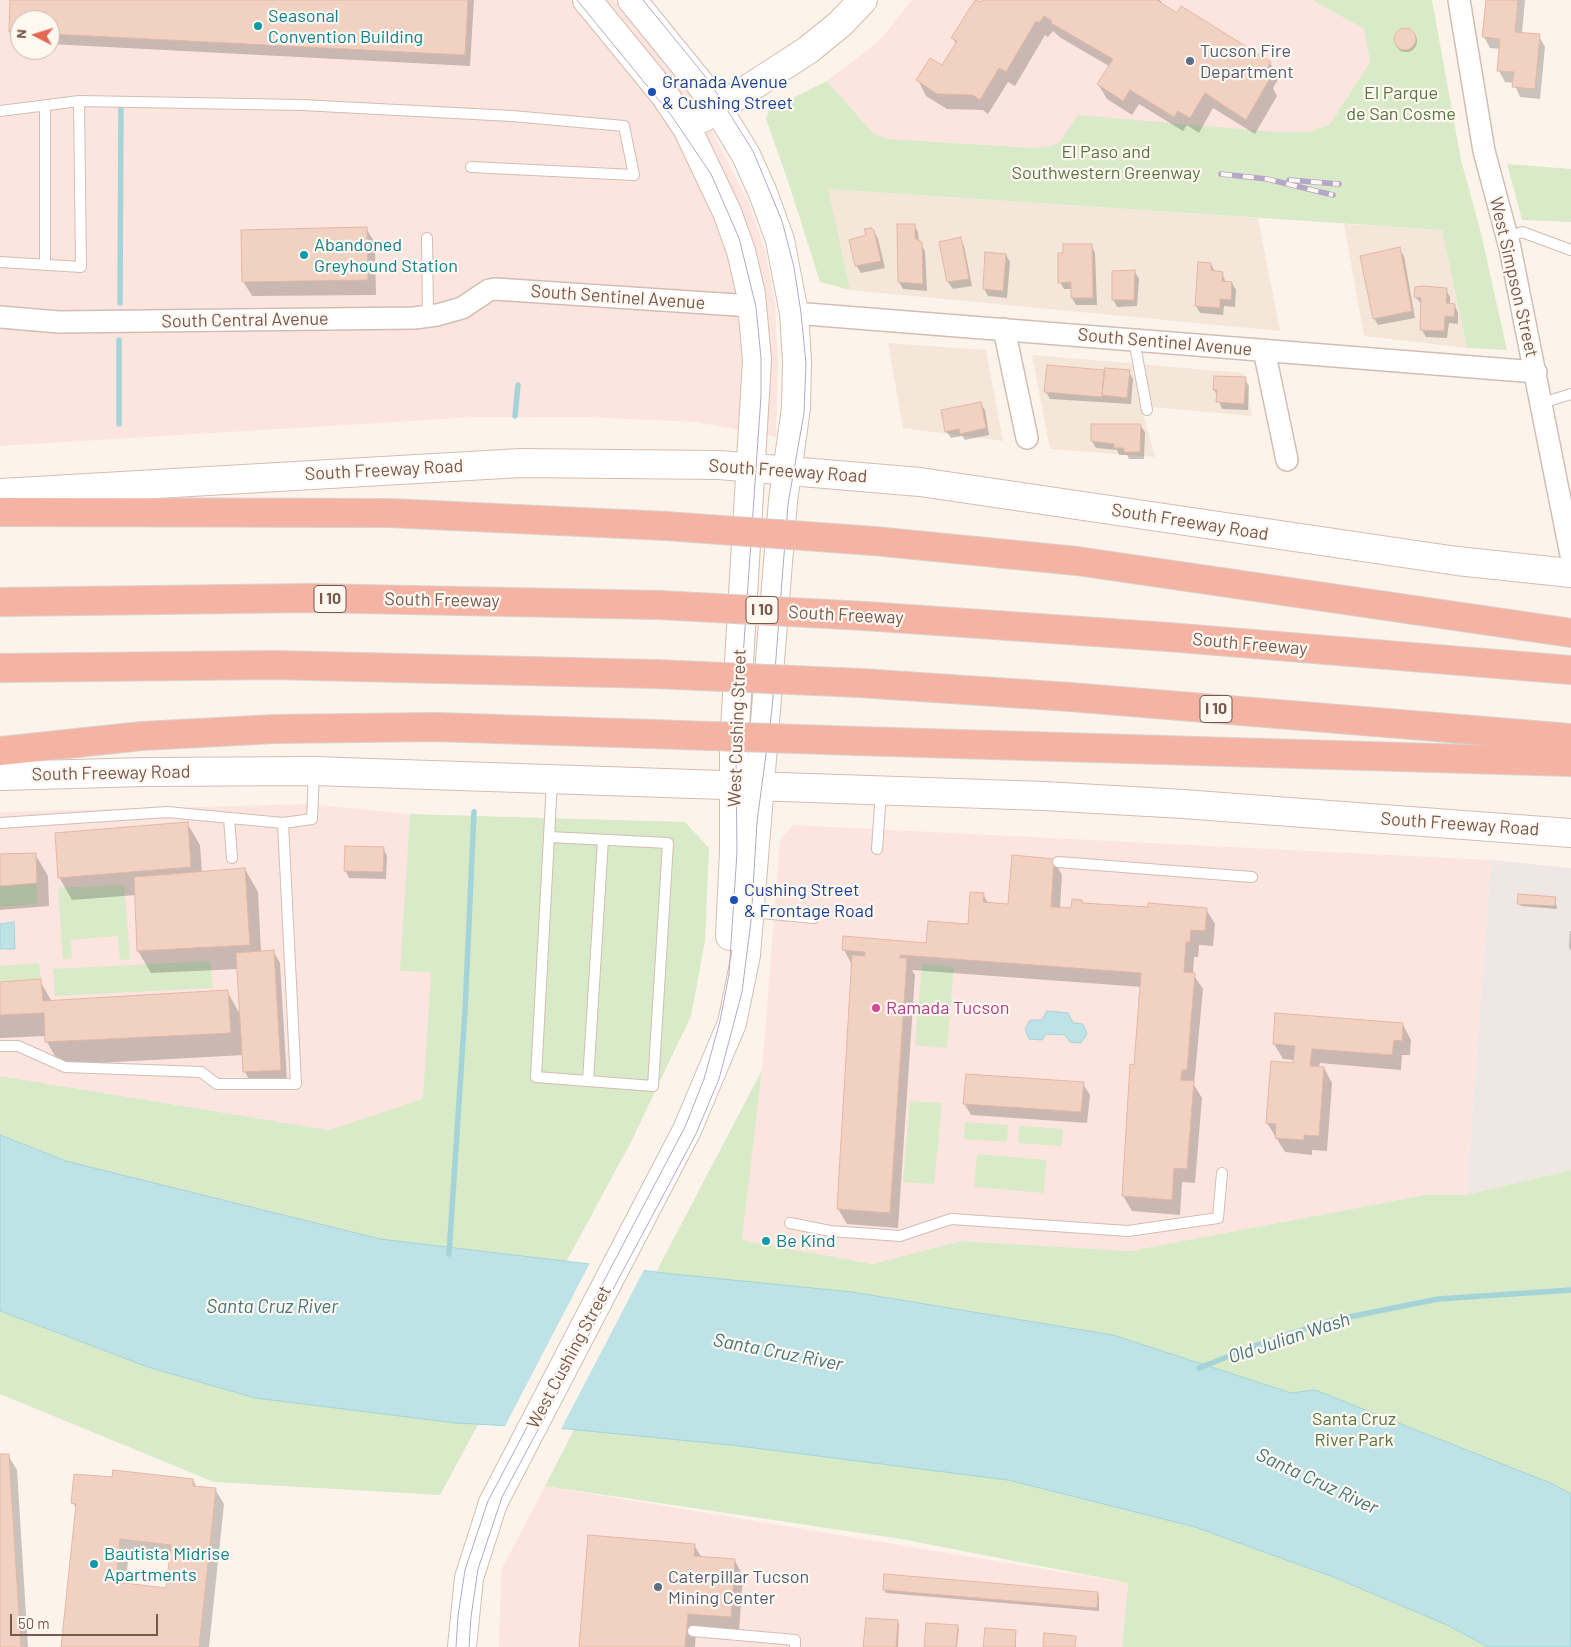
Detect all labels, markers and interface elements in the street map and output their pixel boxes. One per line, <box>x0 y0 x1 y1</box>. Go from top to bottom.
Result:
place label: Seasonal Convention Building <box>268 5 423 48</box>
north arrow <box>10 10 60 60</box>
marker: Seasonal Convention Building <box>252 20 264 32</box>
text: N <box>12 28 29 39</box>
place label: Tucson Fire Department <box>1200 40 1294 82</box>
marker: Tucson Fire Department <box>1184 55 1196 67</box>
place label: Granada Avenue & Cushing Street <box>662 71 793 114</box>
park label: El Parque de San Cosme <box>1346 82 1456 125</box>
marker: Granada Avenue & Cushing Street <box>646 86 658 98</box>
park label: El Paso and Southwestern Greenway <box>1012 141 1200 183</box>
street label: West Simpson Street <box>1485 195 1543 359</box>
place label: Abandoned Greyhound Station <box>314 234 458 276</box>
marker: Abandoned Greyhound Station <box>298 249 310 261</box>
street label: South Sentinel Avenue <box>530 280 706 314</box>
street label: South Central Avenue <box>161 308 329 332</box>
street label: South Sentinel Avenue <box>1077 324 1253 360</box>
street label: South Freeway Road <box>304 455 464 485</box>
street label: South Freeway Road <box>708 455 868 487</box>
street label: South Freeway Road <box>1110 499 1270 545</box>
road number: I 10 <box>314 586 346 612</box>
street label: South Freeway <box>384 588 500 612</box>
road number: I 10 <box>746 596 778 624</box>
street label: South Freeway <box>788 601 904 629</box>
street label: South Freeway <box>1192 628 1308 660</box>
street label: West Cushing Street <box>723 648 751 808</box>
road number: I 10 <box>1200 696 1232 722</box>
street label: South Freeway Road <box>31 761 191 785</box>
street label: South Freeway Road <box>1380 808 1540 840</box>
place label: Cushing Street & Frontage Road <box>744 879 874 922</box>
marker: Cushing Street & Frontage Road <box>728 894 740 906</box>
place label: Ramada Tucson <box>886 997 1010 1019</box>
marker: Ramada Tucson <box>870 1002 882 1014</box>
place label: Be Kind <box>776 1230 835 1252</box>
marker: Be Kind <box>760 1235 772 1247</box>
street label: West Cushing Street <box>522 1282 616 1432</box>
water label: Santa Cruz River <box>206 1296 338 1318</box>
water label: Old Julian Wash <box>1225 1308 1353 1368</box>
water label: Santa Cruz River <box>711 1328 845 1376</box>
park label: Santa Cruz River Park <box>1312 1408 1396 1450</box>
water label: Santa Cruz River <box>1252 1443 1382 1519</box>
place label: Bautista Midrise Apartments <box>104 1543 230 1586</box>
marker: Bautista Midrise Apartments <box>88 1558 100 1570</box>
place label: Caterpillar Tucson Mining Center <box>668 1566 809 1608</box>
marker: Caterpillar Tucson Mining Center <box>652 1581 664 1593</box>
scale bar <box>12 1604 160 1636</box>
text: 50 m <box>18 1614 50 1632</box>

